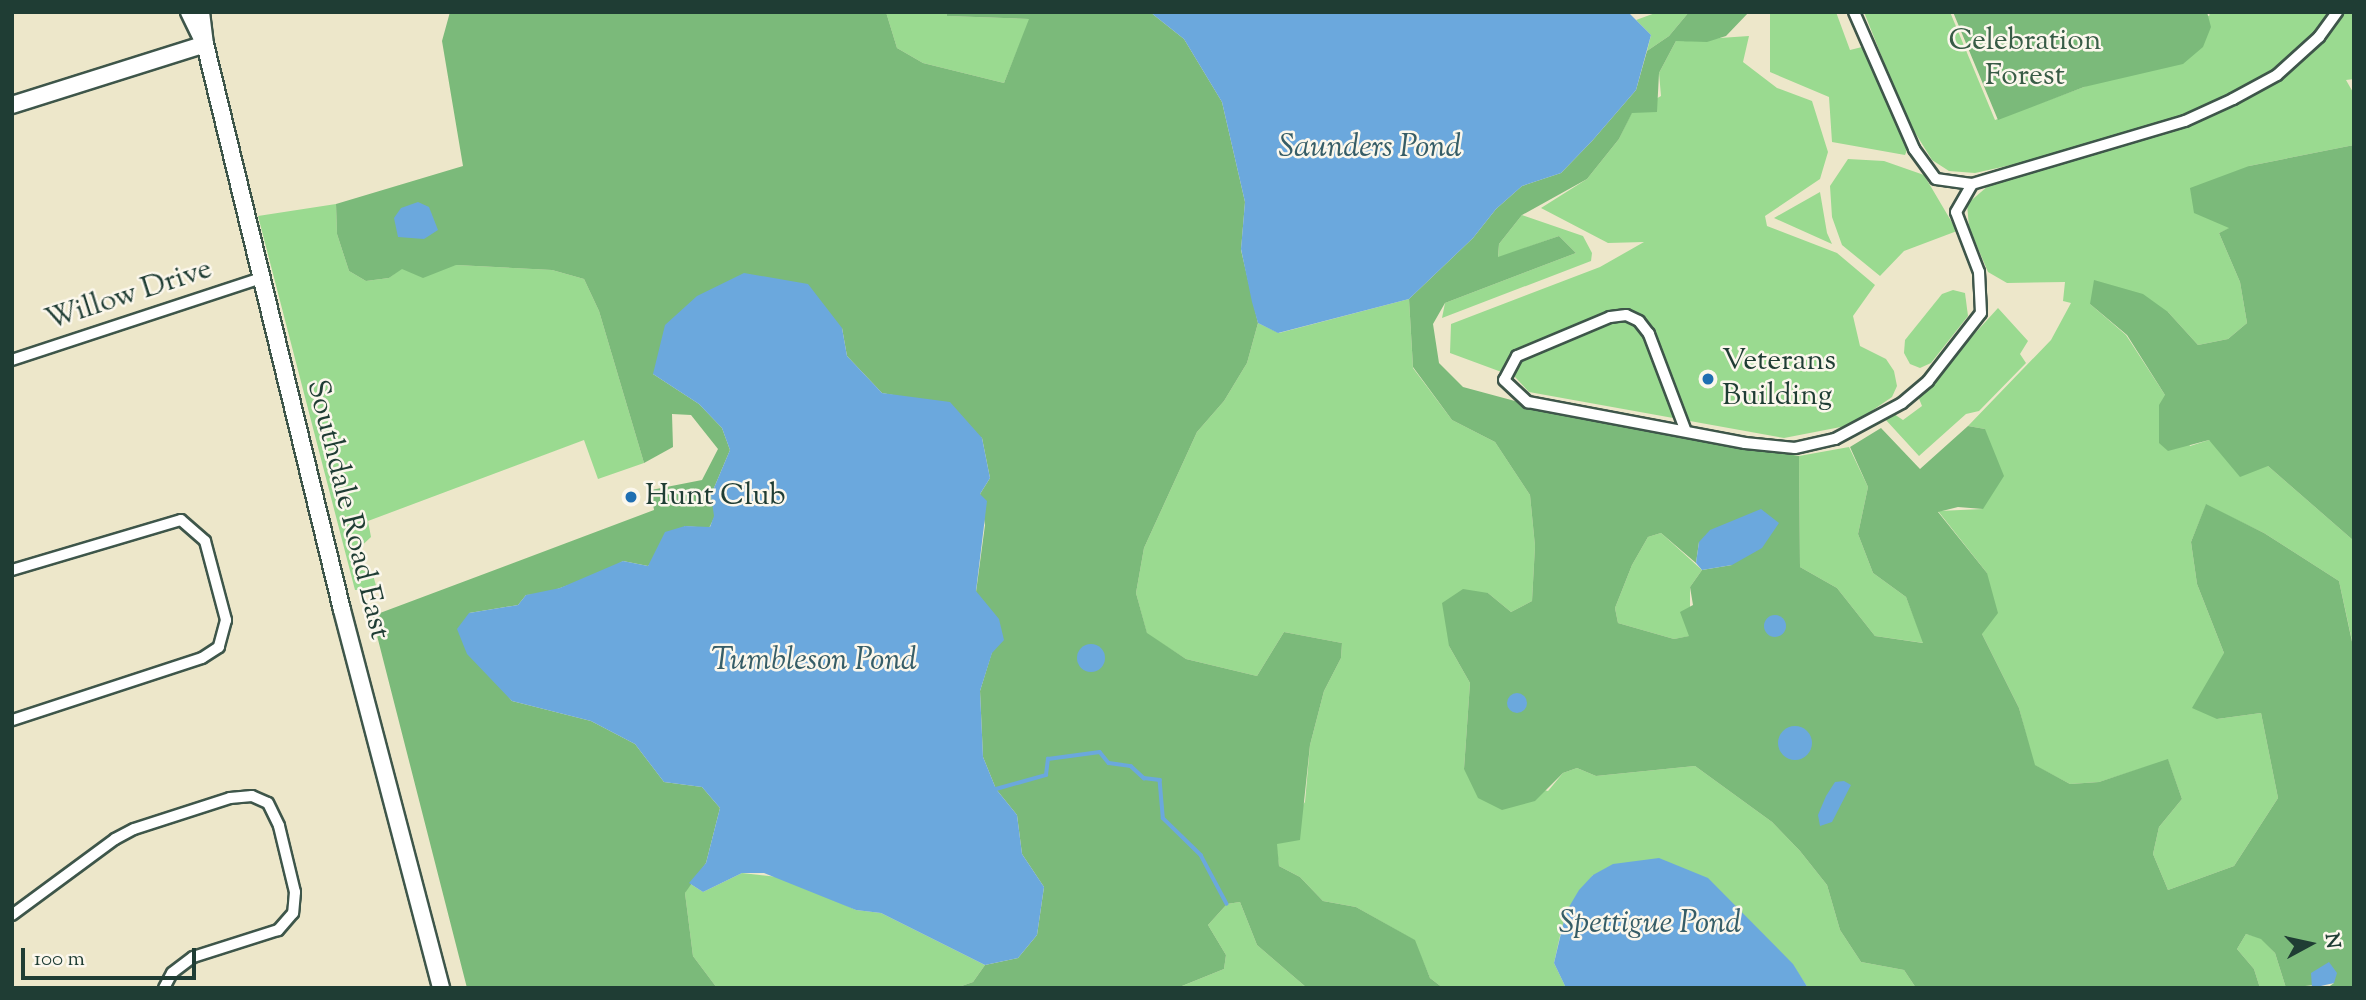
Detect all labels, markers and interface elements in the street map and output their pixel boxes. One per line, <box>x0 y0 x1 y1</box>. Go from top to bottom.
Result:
park label: Celebration Forest <box>1949 24 2101 94</box>
water label: Saunders Pond <box>1278 129 1462 167</box>
street label: Willow Drive <box>41 252 217 340</box>
place label: Veterans Building <box>1722 344 1836 414</box>
marker: Veterans Building <box>1700 371 1716 387</box>
street label: Southdale Road East <box>297 377 397 643</box>
place label: Hunt Club <box>645 479 786 515</box>
marker: Hunt Club <box>623 489 639 505</box>
water label: Tumbleson Pond <box>711 642 917 680</box>
water label: Spettigue Pond <box>1559 905 1741 943</box>
north arrow <box>2275 909 2345 979</box>
text: N <box>2317 932 2346 950</box>
scale bar <box>24 934 200 978</box>
text: 100 m <box>34 945 85 975</box>

